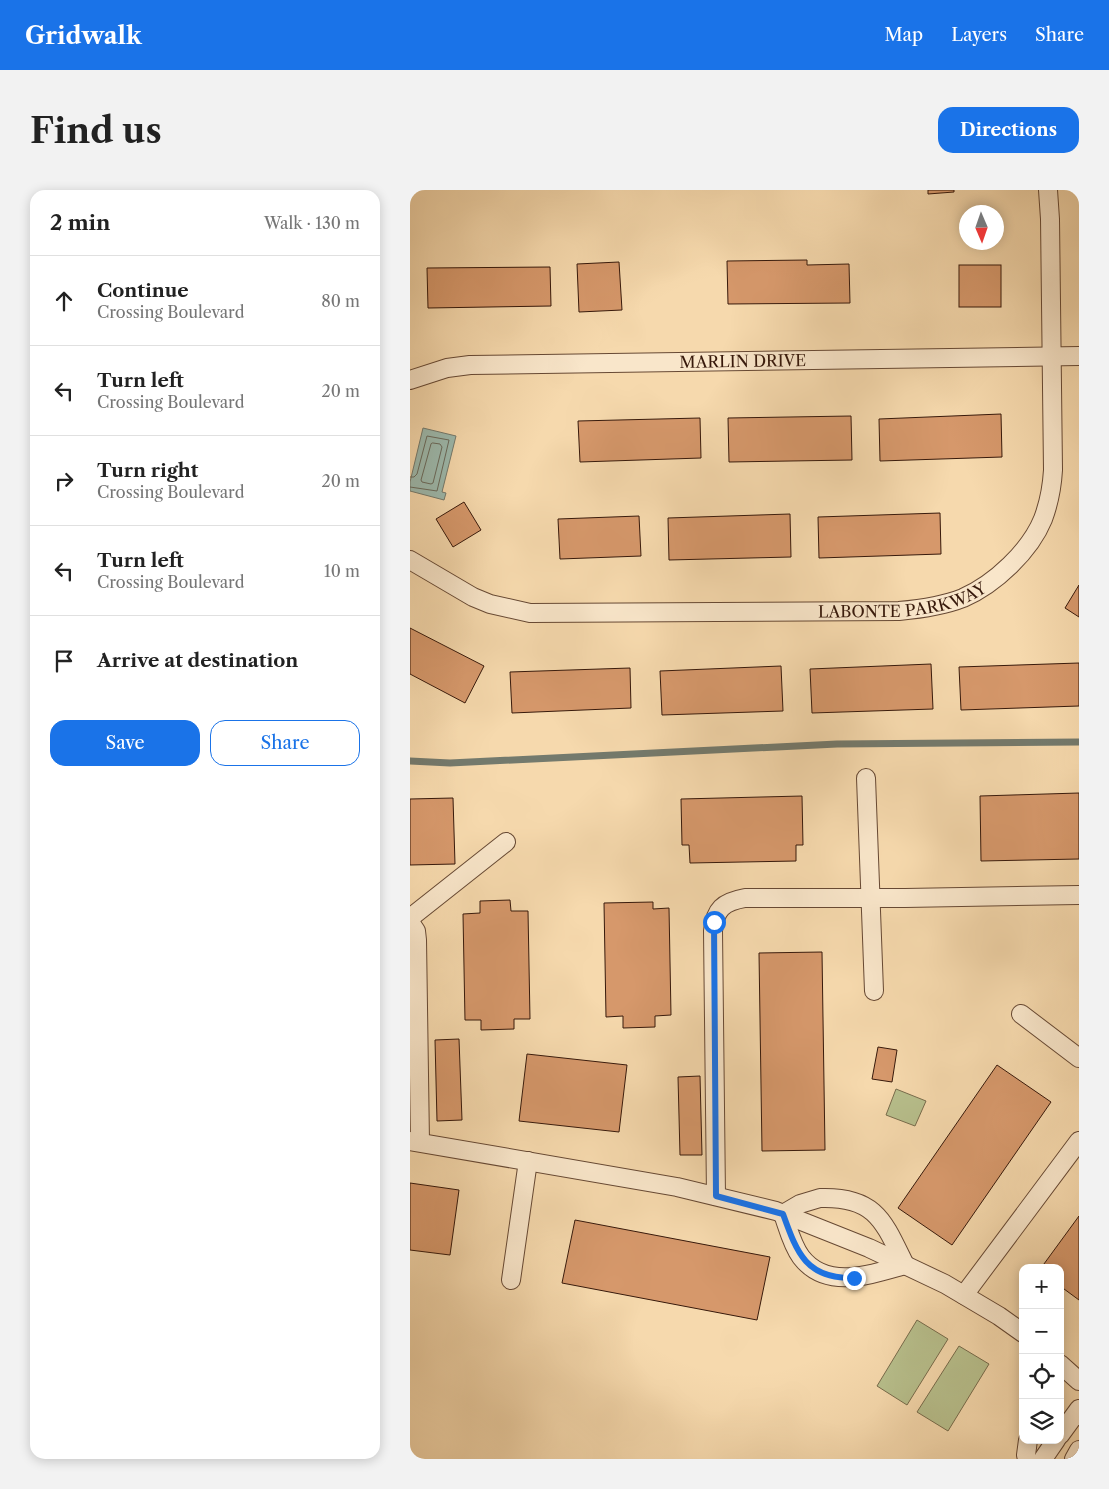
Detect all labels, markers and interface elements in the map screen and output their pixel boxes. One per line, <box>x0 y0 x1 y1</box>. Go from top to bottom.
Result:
text: Gridwalk <box>25 21 142 50</box>
text: Map <box>885 24 923 46</box>
text: Layers <box>951 24 1007 46</box>
text: Share <box>1035 24 1084 46</box>
button: Directions <box>938 107 1079 153</box>
text: Find us <box>30 109 162 152</box>
north arrow <box>959 205 1004 250</box>
text: 2 min <box>50 210 110 235</box>
text: Walk · 130 m <box>264 213 360 233</box>
text: Continue <box>97 279 189 302</box>
icon: ahead <box>50 287 78 315</box>
text: 80 m <box>321 291 360 311</box>
text: Crossing Boulevard <box>97 302 244 322</box>
street label: MARLIN DRIVE <box>679 350 806 372</box>
text: Turn left <box>97 369 184 392</box>
icon: left <box>50 377 78 405</box>
text: 20 m <box>321 381 360 401</box>
text: Crossing Boulevard <box>97 392 244 412</box>
text: Turn right <box>97 459 198 482</box>
icon: right <box>50 467 78 495</box>
text: 20 m <box>321 471 360 491</box>
text: Crossing Boulevard <box>97 482 244 502</box>
text: Turn left <box>97 549 184 572</box>
icon: left <box>50 557 78 585</box>
text: 10 m <box>324 561 360 581</box>
text: Crossing Boulevard <box>97 572 244 592</box>
street label: LABONTE PARKWAY <box>818 577 990 621</box>
icon: arrive <box>50 647 78 675</box>
text: Arrive at destination <box>97 649 298 672</box>
button: Save <box>50 720 200 766</box>
button: Share <box>210 720 360 766</box>
route start <box>703 911 726 934</box>
map controls <box>1019 1264 1064 1444</box>
button: + <box>1019 1264 1064 1309</box>
route end <box>843 1267 866 1290</box>
button: − <box>1019 1309 1064 1354</box>
button: locate <box>1019 1354 1064 1399</box>
button: layers <box>1019 1399 1064 1444</box>

